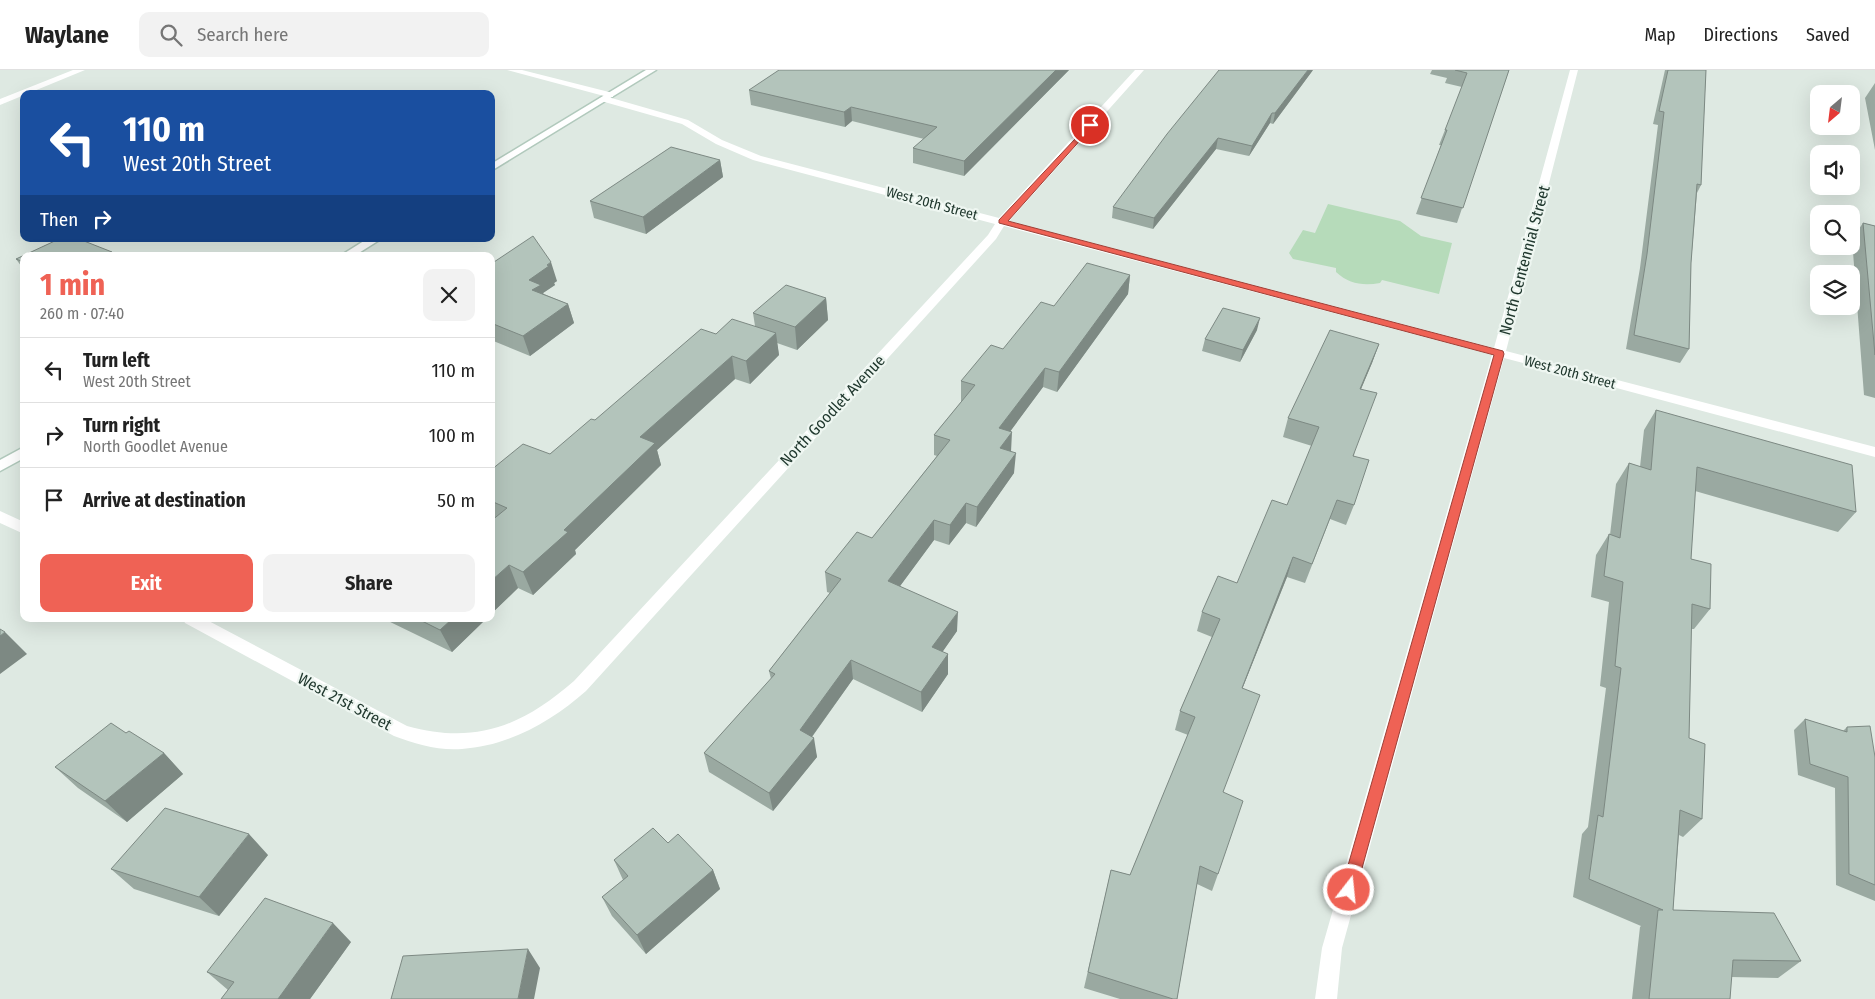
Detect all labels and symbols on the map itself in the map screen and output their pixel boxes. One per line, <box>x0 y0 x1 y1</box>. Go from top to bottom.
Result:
north arrow <box>1810 85 1860 135</box>
pin <box>1069 104 1111 146</box>
street label: West 20th Street <box>884 183 980 224</box>
street label: North Centennial Street <box>1495 183 1554 337</box>
street label: North Goodlet Avenue <box>776 351 889 470</box>
street label: West 20th Street <box>1522 352 1618 393</box>
street label: West 21st Street <box>295 669 396 735</box>
position arrow <box>1322 863 1374 915</box>

